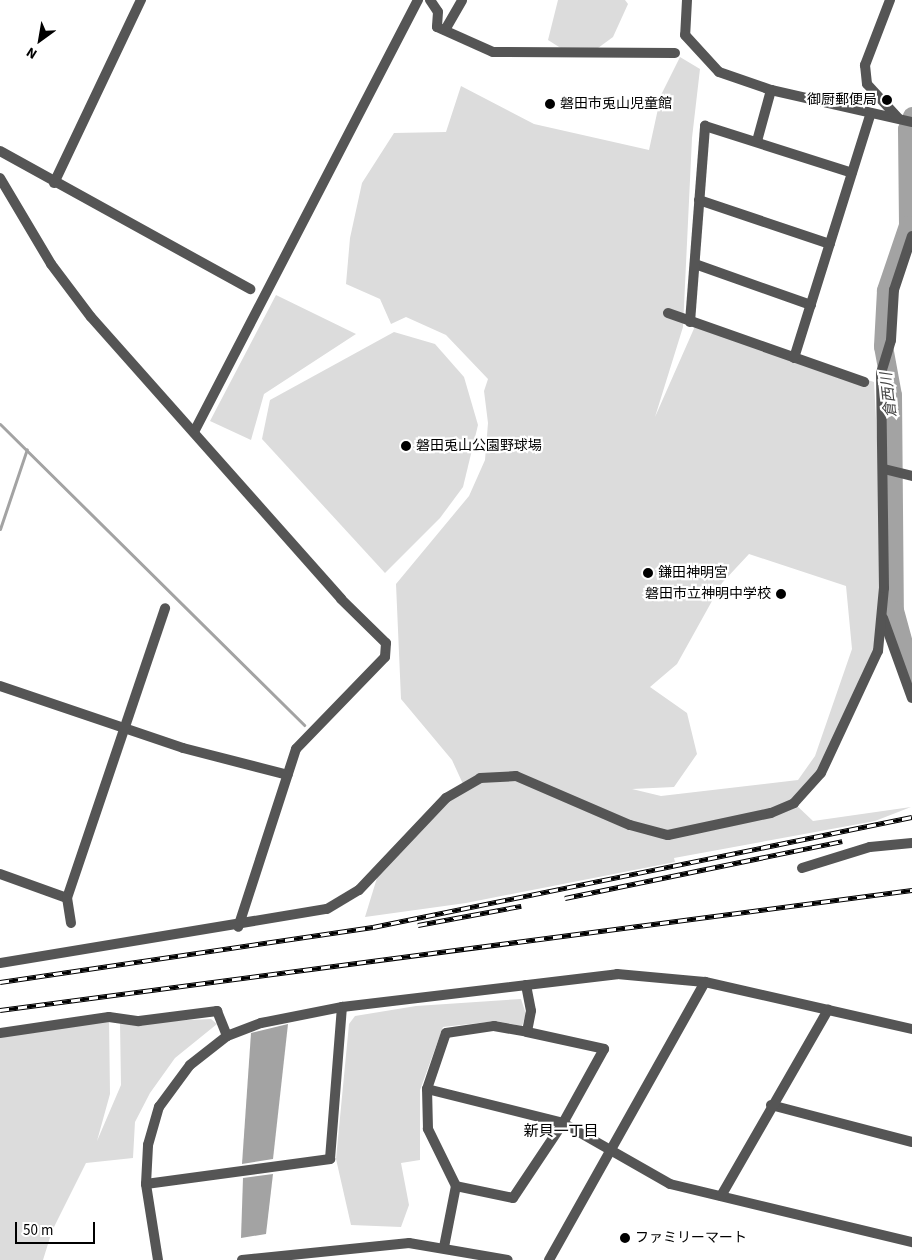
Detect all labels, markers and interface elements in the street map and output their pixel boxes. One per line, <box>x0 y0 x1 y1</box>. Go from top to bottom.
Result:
north arrow <box>15 15 65 65</box>
text: N <box>23 42 41 64</box>
place label: 御厨郵便局 <box>807 92 877 108</box>
marker: 御厨郵便局 <box>881 94 893 106</box>
place label: 磐田市兎山児童館 <box>560 96 672 112</box>
marker: 磐田市兎山児童館 <box>544 98 556 110</box>
water label: 倉西川 <box>878 372 900 418</box>
place label: 磐田兎山公園野球場 <box>416 438 542 454</box>
marker: 磐田兎山公園野球場 <box>400 440 412 452</box>
place label: 鎌田神明宮 <box>658 565 728 581</box>
marker: 鎌田神明宮 <box>642 567 654 579</box>
place label: 磐田市立神明中学校 <box>645 586 771 602</box>
marker: 磐田市立神明中学校 <box>775 588 787 600</box>
district label: 新貝一丁目 <box>524 1123 598 1141</box>
scale bar <box>18 1212 98 1244</box>
text: 50 m <box>23 1220 53 1241</box>
place label: ファミリーマート <box>635 1230 747 1246</box>
marker: ファミリーマート <box>619 1232 631 1244</box>

